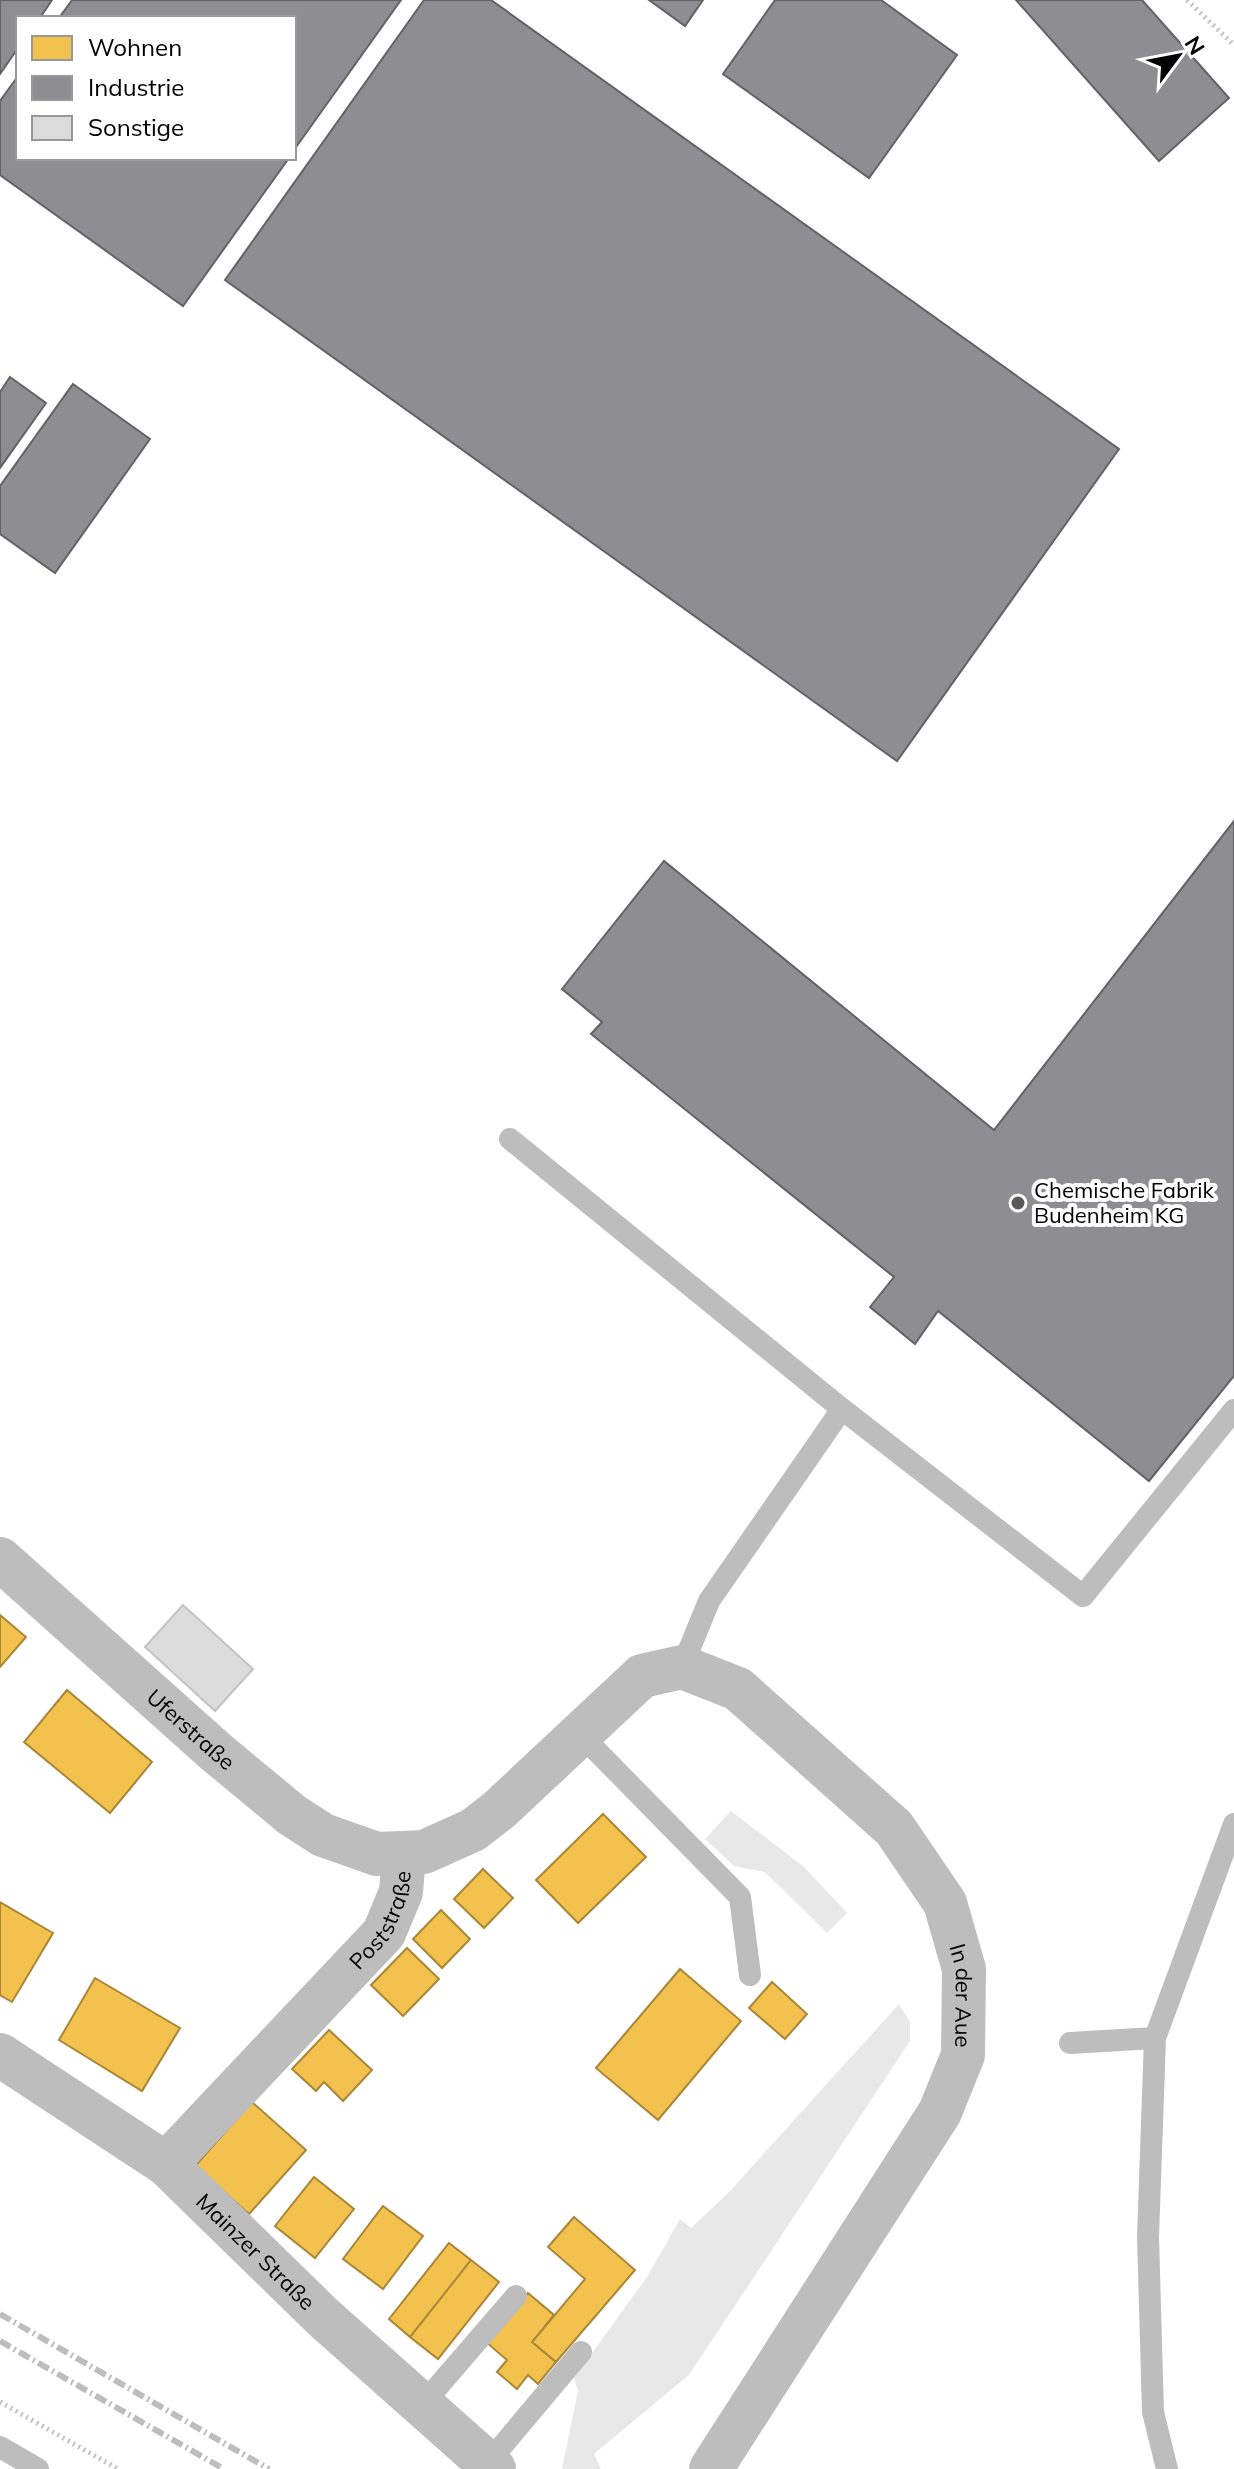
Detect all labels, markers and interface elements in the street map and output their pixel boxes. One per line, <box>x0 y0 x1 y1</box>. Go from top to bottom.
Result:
legend <box>16 16 296 160</box>
north arrow <box>1138 16 1218 96</box>
text: N <box>1179 31 1211 60</box>
text: Wohnen <box>88 32 182 62</box>
text: Industrie <box>88 72 184 102</box>
text: Sonstige <box>88 112 184 142</box>
place label: Chemische Fabrik Budenheim KG <box>1034 1176 1214 1229</box>
marker: Chemische Fabrik Budenheim KG <box>1009 1194 1027 1212</box>
street label: Uferstraße <box>141 1683 241 1776</box>
street label: Poststraße <box>343 1870 417 1975</box>
street label: In der Aue <box>943 1941 978 2048</box>
street label: Mainzer Straße <box>190 2187 321 2316</box>

